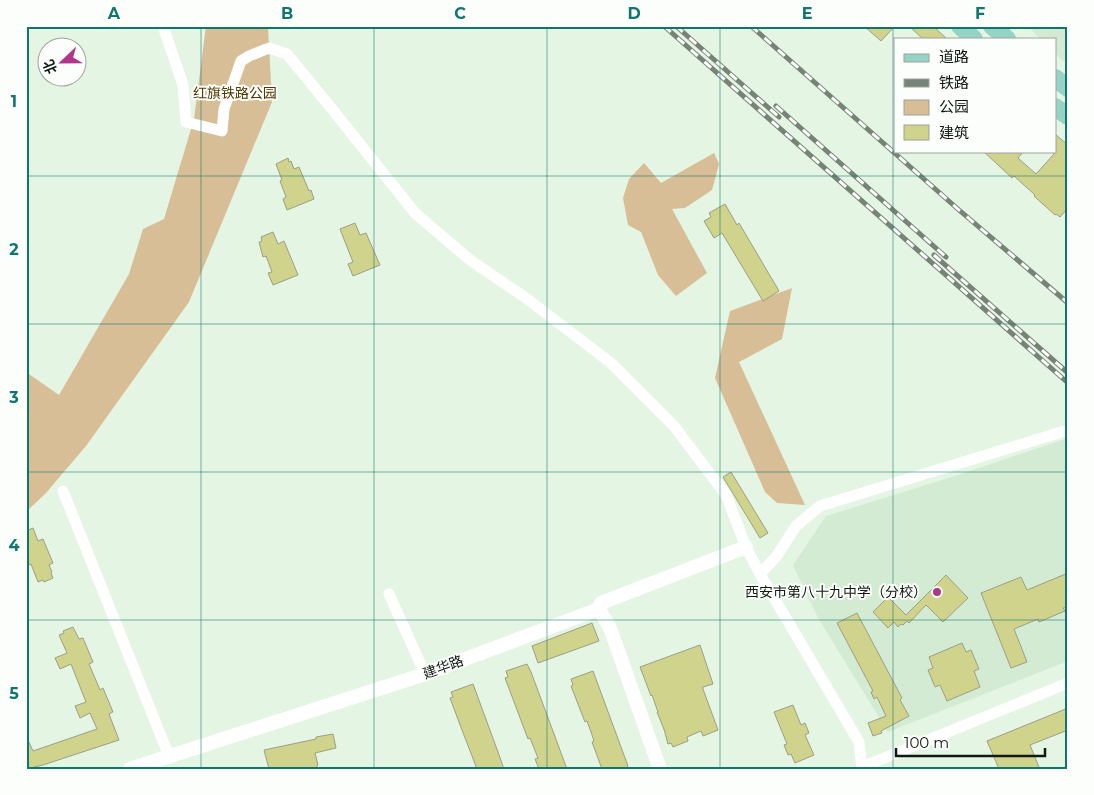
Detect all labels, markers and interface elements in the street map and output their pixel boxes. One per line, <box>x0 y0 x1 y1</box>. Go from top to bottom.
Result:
text: A <box>107 4 121 23</box>
text: B <box>281 4 293 23</box>
text: C <box>454 4 466 23</box>
text: D <box>627 4 641 23</box>
text: E <box>802 4 812 23</box>
text: F <box>975 4 985 23</box>
north arrow <box>38 38 88 88</box>
legend <box>894 38 1056 152</box>
text: 道路 <box>939 47 969 66</box>
text: 北 <box>39 57 61 77</box>
text: 铁路 <box>939 73 969 92</box>
park label: 红旗铁路公园 <box>193 84 277 102</box>
text: 1 <box>11 92 17 111</box>
text: 公园 <box>939 97 969 116</box>
text: 建筑 <box>939 123 969 142</box>
text: 2 <box>9 240 19 259</box>
text: 3 <box>8 388 19 407</box>
text: 4 <box>8 536 20 555</box>
place label: 西安市第八十九中学（分校） <box>745 583 927 601</box>
marker: 西安市第八十九中学（分校） <box>931 586 943 598</box>
street label: 建华路 <box>420 651 466 683</box>
text: 5 <box>9 684 19 703</box>
scale bar <box>896 725 1045 757</box>
text: 100 m <box>904 733 949 752</box>

